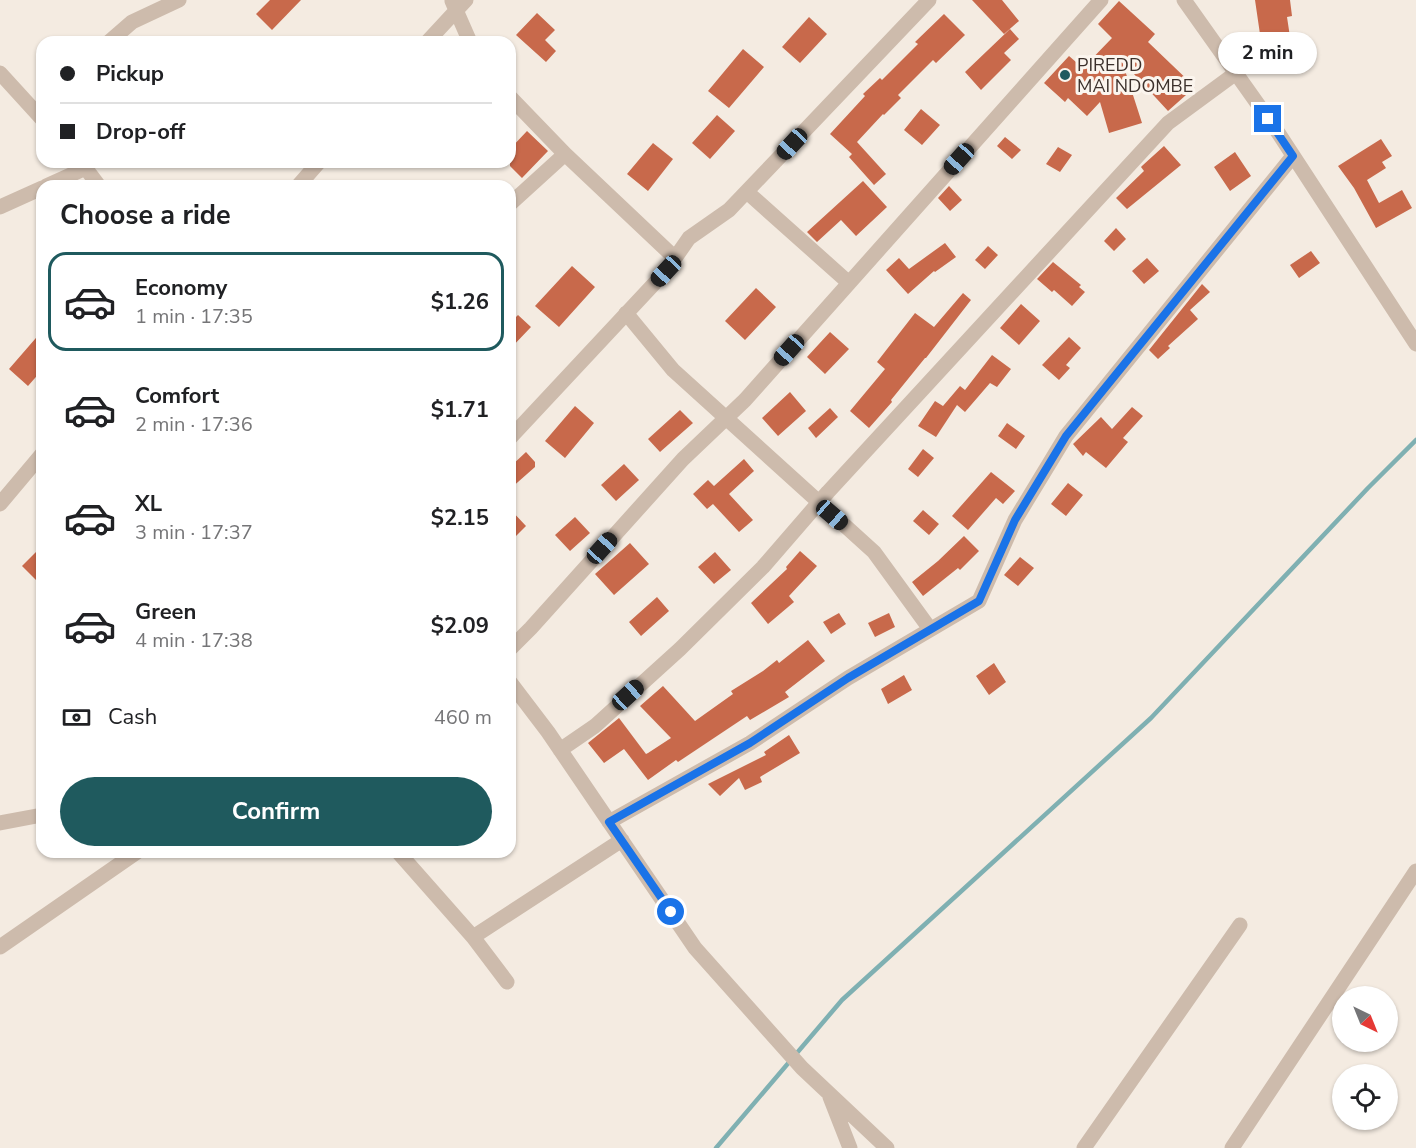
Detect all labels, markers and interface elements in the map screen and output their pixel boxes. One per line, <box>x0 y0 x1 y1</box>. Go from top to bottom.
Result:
callout: 2 min <box>1218 32 1318 74</box>
text: 2 min <box>1242 39 1293 66</box>
place label: PIREDD MAI NDOMBE <box>1077 53 1193 98</box>
text: Pickup <box>96 59 164 89</box>
marker: PIREDD MAI NDOMBE <box>1058 68 1072 82</box>
route end <box>1254 105 1281 132</box>
text: Drop-off <box>96 117 185 147</box>
car <box>773 125 811 163</box>
car <box>940 140 978 178</box>
text: Choose a ride <box>60 197 231 234</box>
car <box>647 252 685 290</box>
text: Economy <box>135 273 227 303</box>
icon: car <box>63 275 117 329</box>
text: $1.26 <box>431 287 489 317</box>
text: 1 min · 17:35 <box>135 303 253 330</box>
car <box>770 331 808 369</box>
text: Comfort <box>135 381 219 411</box>
icon: car <box>63 383 117 437</box>
text: $1.71 <box>431 395 489 425</box>
text: 2 min · 17:36 <box>135 411 253 438</box>
text: XL <box>135 489 162 519</box>
icon: car <box>63 491 117 545</box>
car <box>813 496 851 534</box>
text: $2.15 <box>431 503 489 533</box>
text: 3 min · 17:37 <box>135 519 253 546</box>
car <box>583 529 621 567</box>
text: Green <box>135 597 196 627</box>
icon: car <box>63 599 117 653</box>
text: $2.09 <box>431 611 489 641</box>
text: 4 min · 17:38 <box>135 627 253 654</box>
car <box>609 676 647 714</box>
icon: cash <box>60 701 93 734</box>
text: Cash <box>108 702 157 732</box>
text: 460 m <box>434 704 492 731</box>
button: Confirm <box>60 777 492 846</box>
route start <box>657 898 684 925</box>
north arrow <box>1332 986 1398 1052</box>
map controls <box>1332 986 1398 1130</box>
button: locate <box>1332 1064 1398 1130</box>

